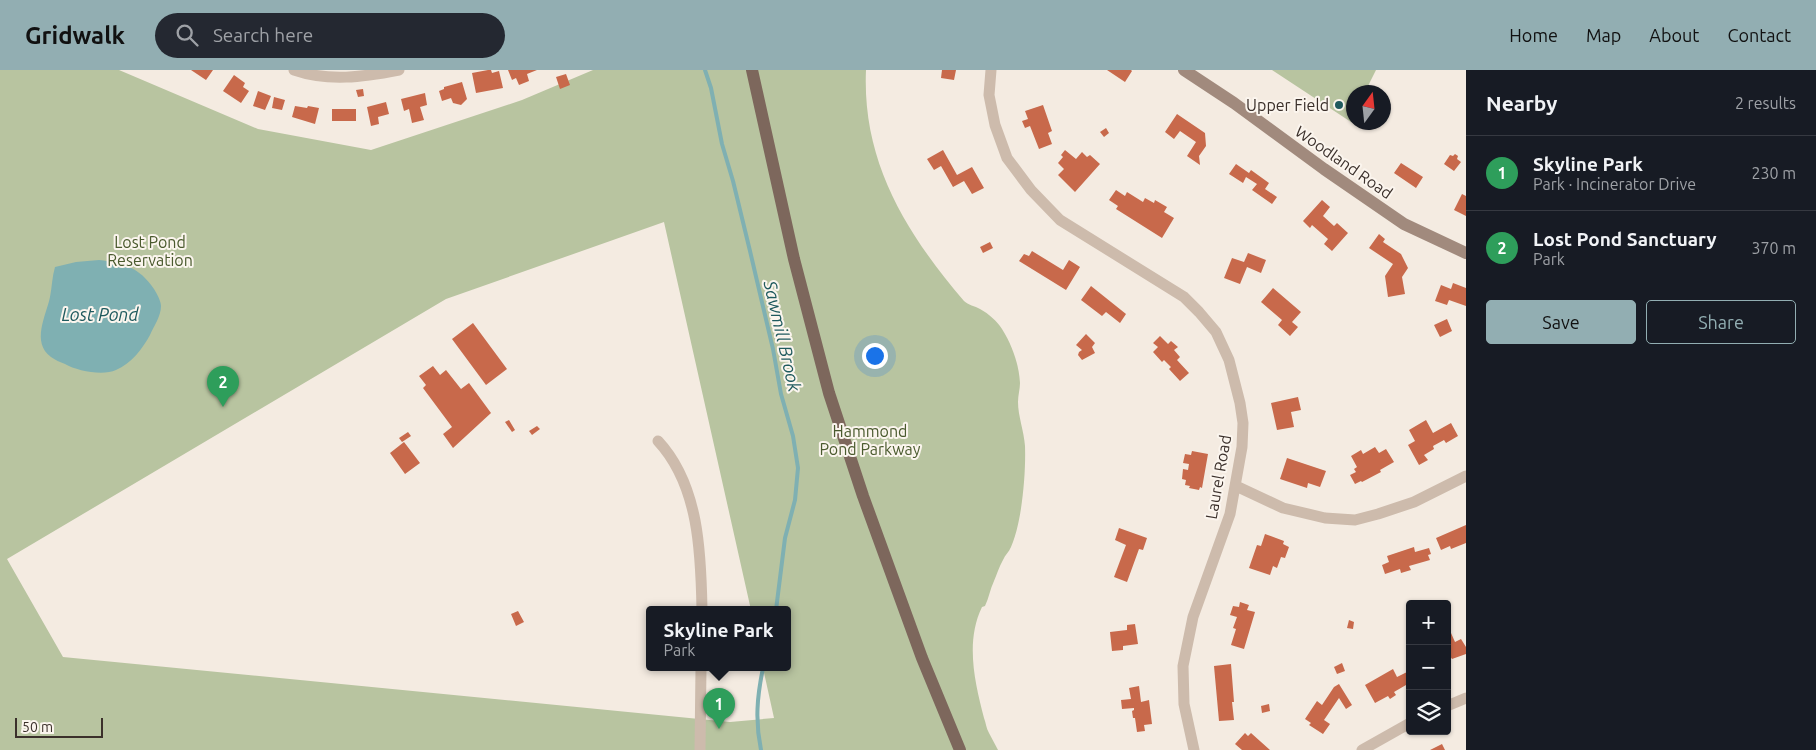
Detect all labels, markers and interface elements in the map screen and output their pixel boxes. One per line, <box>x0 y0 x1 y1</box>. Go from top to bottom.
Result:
search box <box>155 13 505 58</box>
icon: search <box>173 21 201 49</box>
text: Gridwalk <box>25 22 125 49</box>
text: Search here <box>213 24 313 46</box>
text: Home <box>1509 25 1558 45</box>
text: Map <box>1586 25 1621 45</box>
text: About <box>1649 25 1699 45</box>
text: Contact <box>1727 25 1791 45</box>
north arrow <box>1346 85 1391 130</box>
text: Nearby <box>1486 91 1557 115</box>
text: 2 results <box>1735 94 1796 112</box>
place label: Upper Field <box>1246 96 1329 114</box>
marker: Upper Field <box>1333 99 1345 111</box>
street label: Woodland Road <box>1292 122 1396 202</box>
text: Skyline Park <box>1533 153 1643 175</box>
text: 1 <box>1497 164 1507 182</box>
text: 230 m <box>1751 164 1796 182</box>
text: Park · Incinerator Drive <box>1533 175 1696 193</box>
text: Lost Pond Sanctuary <box>1533 228 1717 250</box>
park label: Lost Pond Reservation <box>107 233 193 269</box>
text: 2 <box>1497 239 1507 257</box>
text: 370 m <box>1751 239 1796 257</box>
text: Park <box>1533 250 1565 268</box>
water label: Sawmill Brook <box>760 278 806 394</box>
button: Save <box>1486 300 1636 344</box>
button: Share <box>1646 300 1796 344</box>
water label: Lost Pond <box>62 304 139 324</box>
your location <box>862 343 888 369</box>
pin: 2 <box>207 366 239 407</box>
park label: Hammond Pond Parkway <box>819 422 921 458</box>
street label: Laurel Road <box>1202 434 1234 520</box>
map controls <box>1406 600 1451 735</box>
button: + <box>1406 600 1451 645</box>
popup <box>646 606 791 671</box>
text: Skyline Park <box>664 619 773 641</box>
text: Park <box>664 641 695 659</box>
button: − <box>1406 645 1451 690</box>
pin: 1 <box>703 688 735 729</box>
button: layers <box>1406 690 1451 735</box>
scale bar <box>15 715 102 738</box>
text: 50 m <box>22 719 53 735</box>

